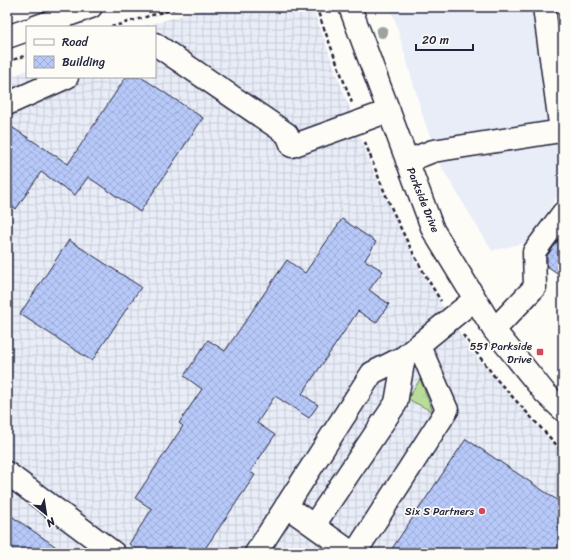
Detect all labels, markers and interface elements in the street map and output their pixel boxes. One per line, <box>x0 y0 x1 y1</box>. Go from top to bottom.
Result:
legend <box>26 26 156 78</box>
scale bar <box>416 26 473 52</box>
text: 20 m <box>422 29 449 51</box>
text: Road <box>62 31 89 53</box>
text: Building <box>62 51 105 73</box>
street label: Parkside Drive <box>401 164 445 236</box>
place label: 551 Parkside Drive <box>470 337 533 369</box>
marker: 551 Parkside Drive <box>535 347 545 357</box>
north arrow <box>26 494 66 534</box>
place label: Six S Partners <box>405 502 474 521</box>
marker: Six S Partners <box>477 506 487 516</box>
text: N <box>42 512 60 533</box>

